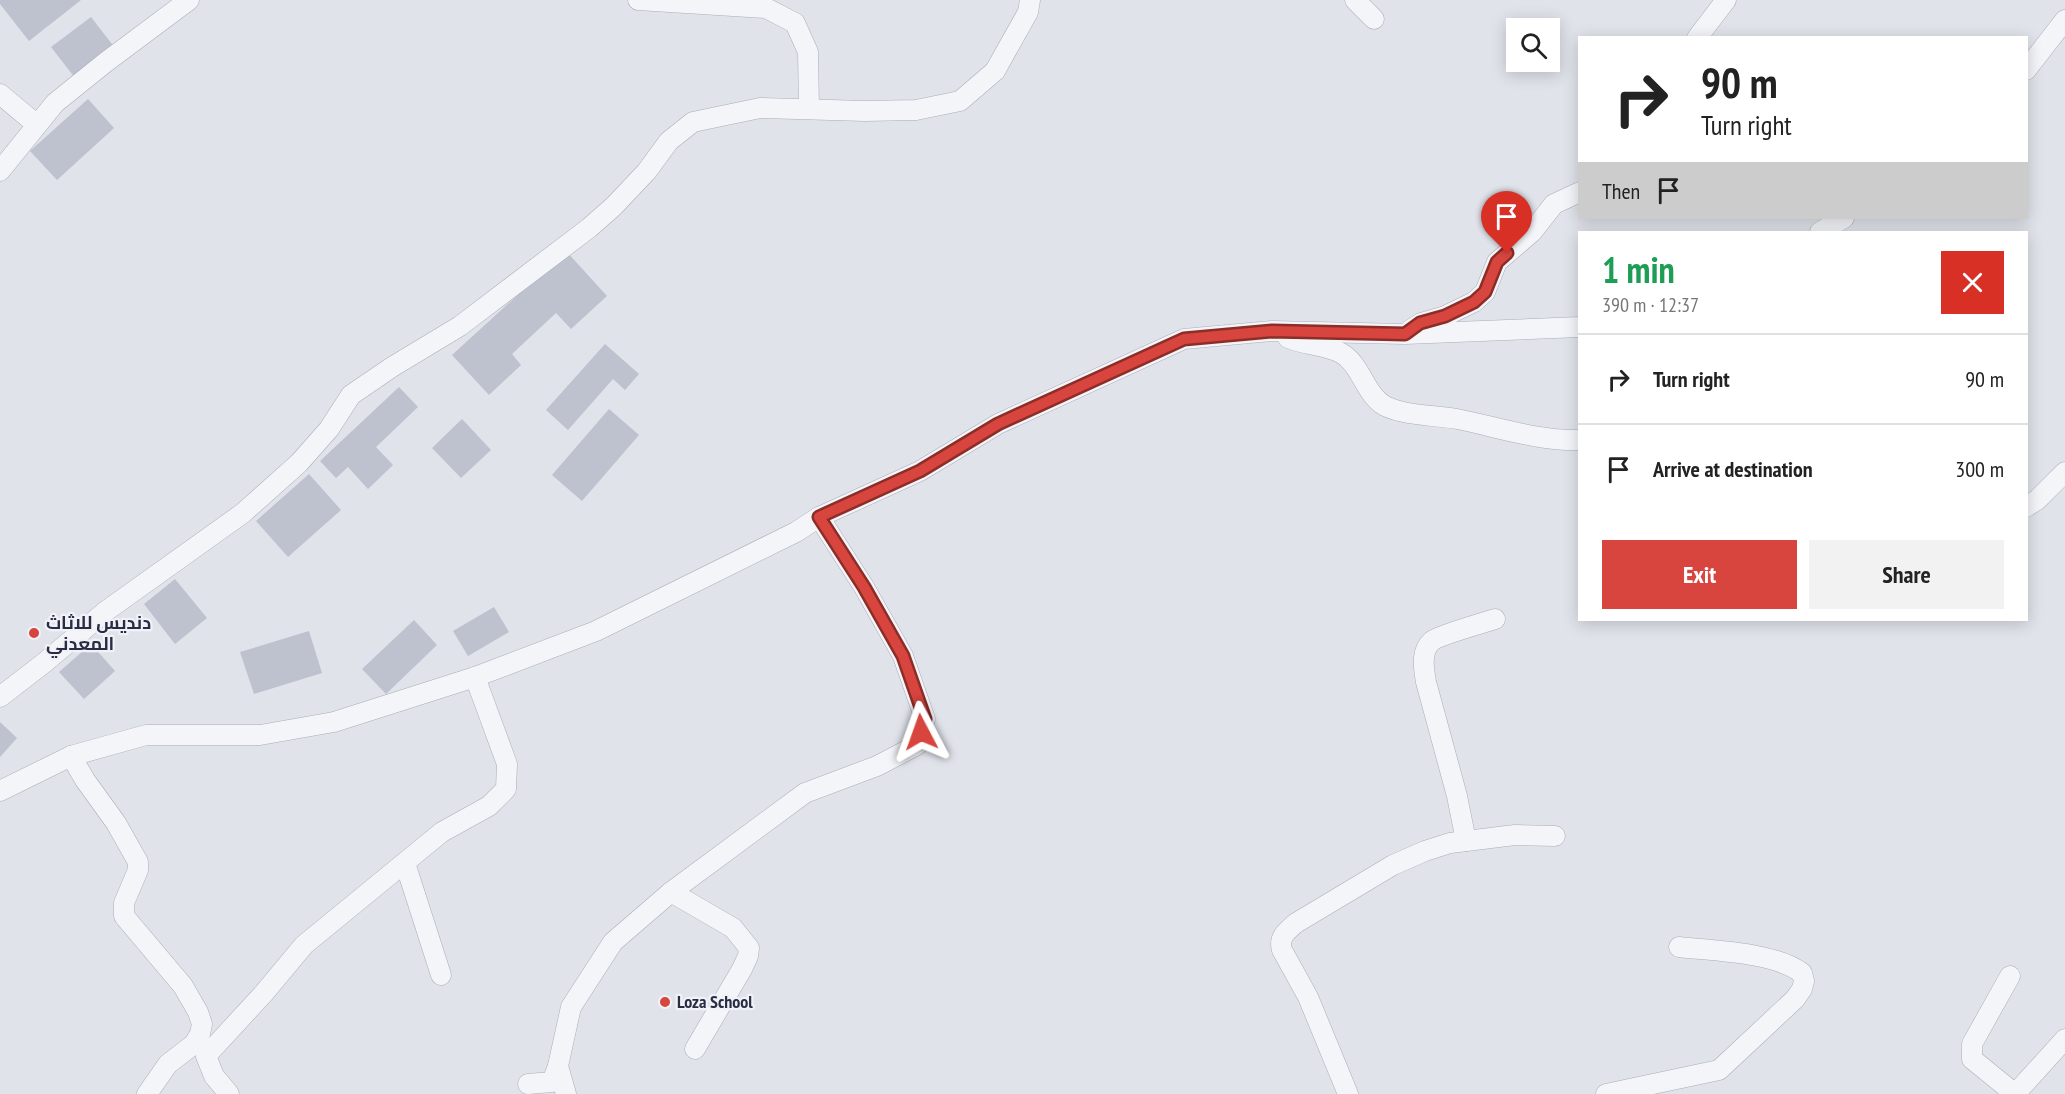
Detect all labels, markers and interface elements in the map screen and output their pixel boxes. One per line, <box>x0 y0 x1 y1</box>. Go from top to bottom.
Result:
map controls <box>1506 18 1560 72</box>
button: search <box>1506 18 1560 72</box>
text: 90 m <box>1701 55 1778 110</box>
icon: right <box>1602 60 1680 138</box>
text: Turn right <box>1701 108 1792 142</box>
icon: arrive <box>1652 174 1685 207</box>
text: Then <box>1602 177 1640 205</box>
pin <box>1481 191 1532 253</box>
icon: arrive <box>1490 200 1523 233</box>
text: 1 min <box>1602 246 1675 293</box>
button: close <box>1941 251 2004 314</box>
text: 390 m · 12:37 <box>1602 292 1699 318</box>
icon: right <box>1602 363 1635 396</box>
text: Turn right <box>1653 365 1730 393</box>
text: 90 m <box>1965 365 2004 393</box>
icon: arrive <box>1602 453 1635 486</box>
text: Arrive at destination <box>1653 455 1813 483</box>
text: 300 m <box>1955 455 2004 483</box>
button: Exit <box>1602 540 1797 609</box>
button: Share <box>1809 540 2004 609</box>
place label: دنديس للاثاث المعدني <box>46 611 151 659</box>
marker: دنديس للاثاث المعدني <box>27 626 41 640</box>
position arrow <box>889 700 953 764</box>
place label: Loza School <box>677 990 753 1013</box>
marker: Loza School <box>658 995 672 1009</box>

